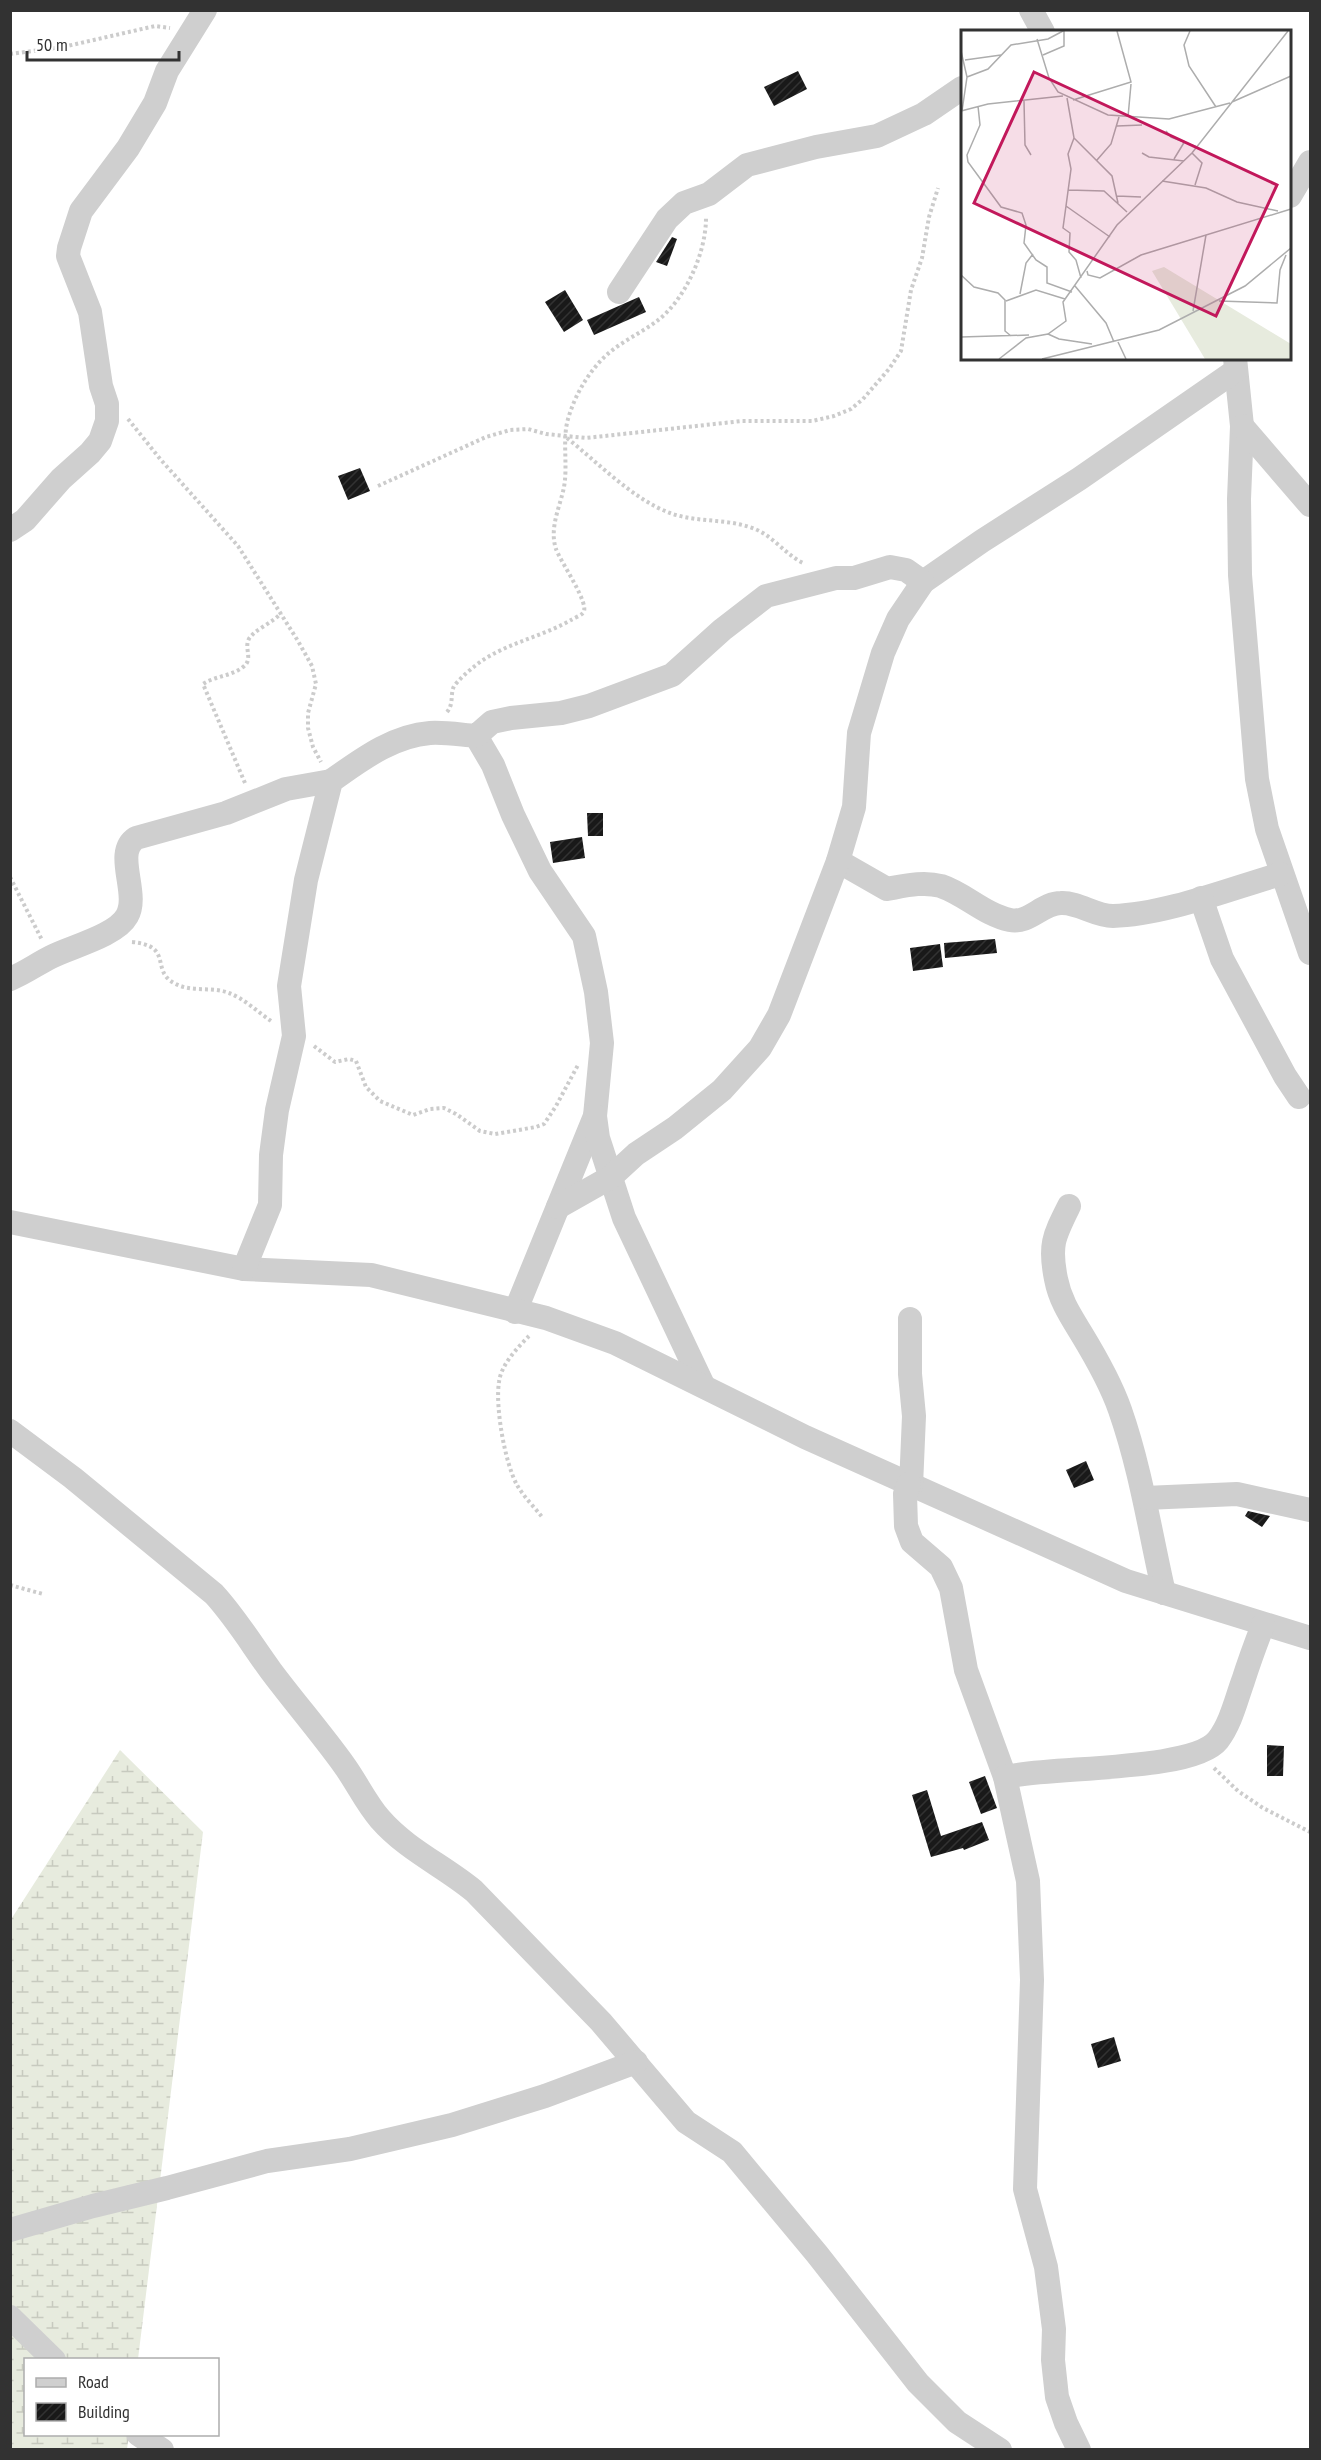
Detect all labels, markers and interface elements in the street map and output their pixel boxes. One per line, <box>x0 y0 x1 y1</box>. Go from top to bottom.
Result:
scale bar <box>27 24 178 62</box>
inset map <box>961 30 1291 360</box>
text: 50 m <box>36 33 68 56</box>
legend <box>24 2358 219 2436</box>
text: Road <box>78 2370 109 2393</box>
text: Building <box>78 2400 130 2423</box>

